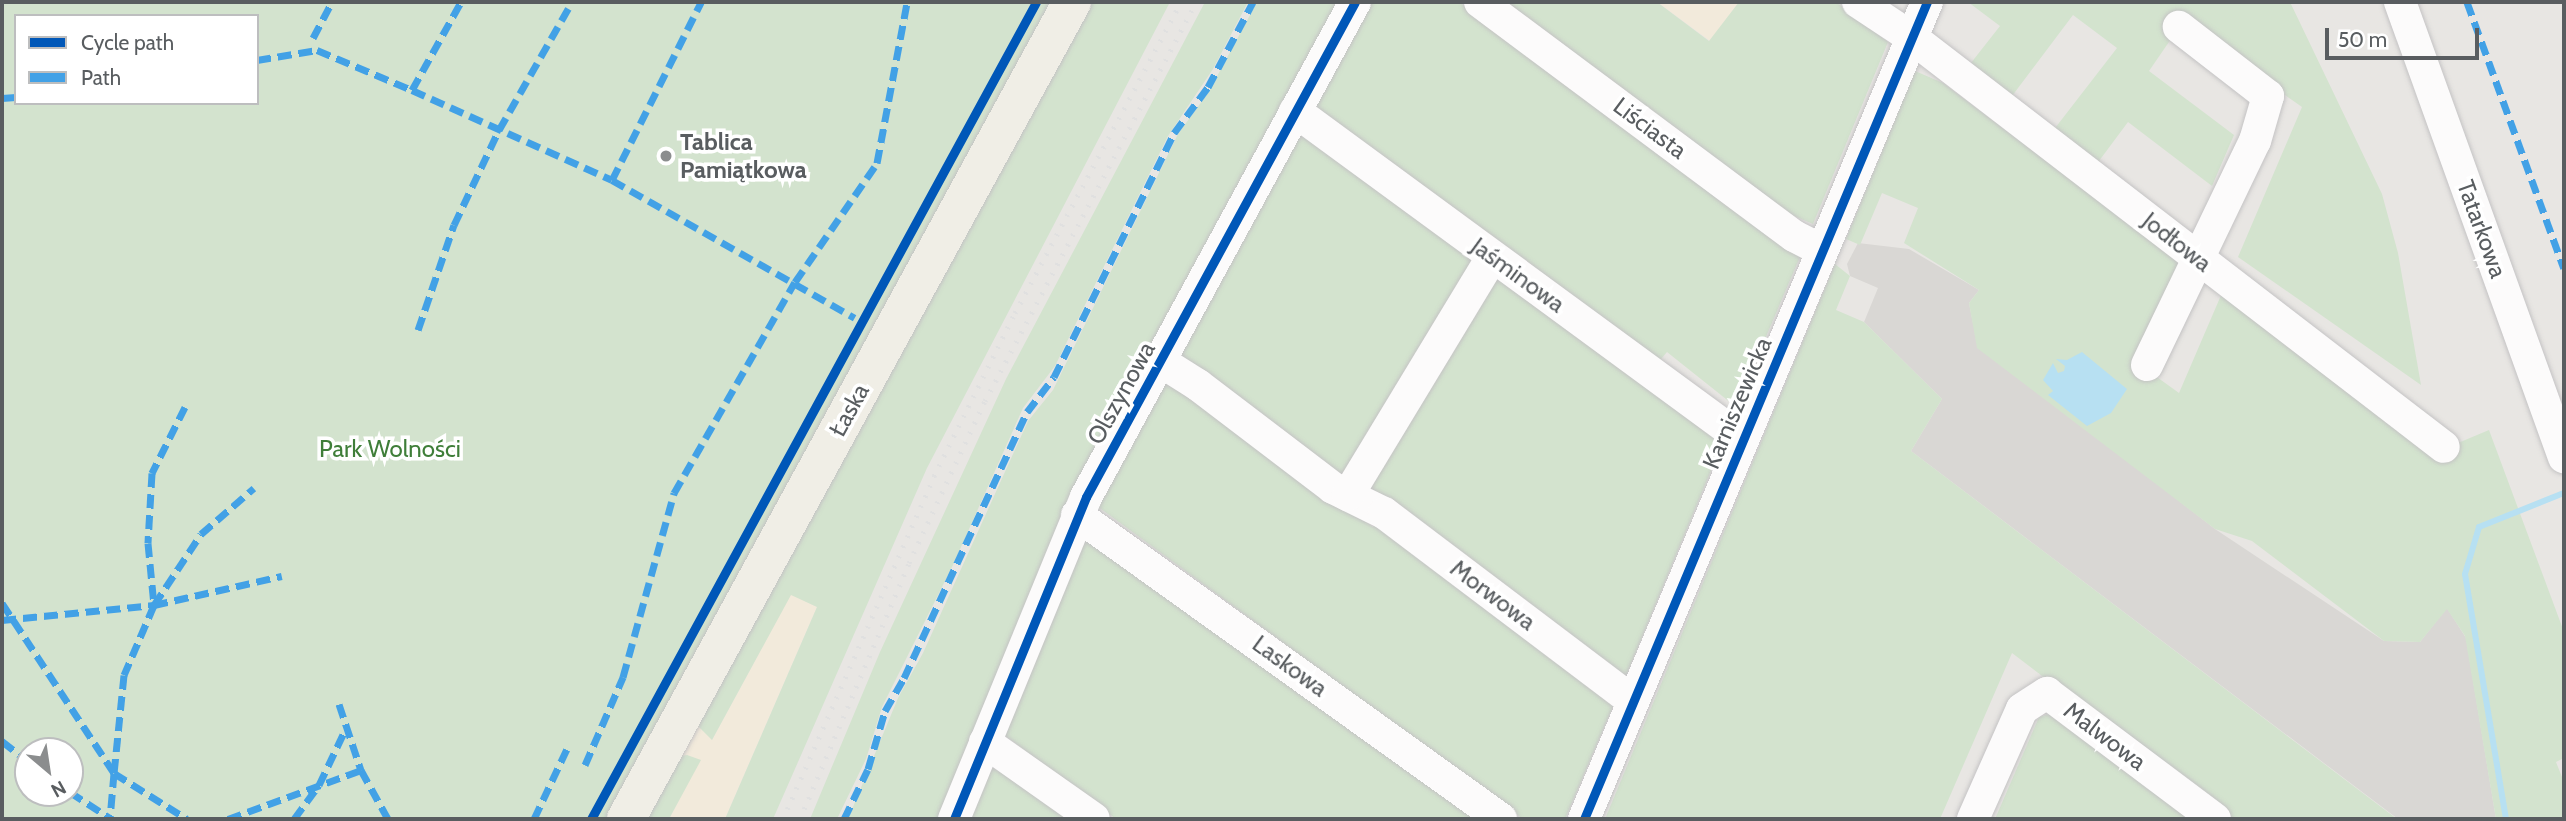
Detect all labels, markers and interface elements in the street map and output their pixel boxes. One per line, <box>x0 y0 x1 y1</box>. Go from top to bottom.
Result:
legend <box>14 14 259 105</box>
scale bar <box>2328 14 2482 58</box>
text: 50 m <box>2338 27 2387 52</box>
text: Cycle path <box>81 30 174 55</box>
text: Path <box>81 65 121 90</box>
street label: Liściasta <box>1608 91 1692 165</box>
place label: Tablica Pamiątkowa <box>680 128 807 184</box>
marker: Tablica Pamiątkowa <box>658 148 674 164</box>
street label: Tatarkowa <box>2451 176 2513 282</box>
street label: Jodłowa <box>2137 206 2217 278</box>
street label: Jaśminowa <box>1466 231 1570 319</box>
street label: Karniszewicka <box>1696 333 1778 473</box>
street label: Olszynowa <box>1081 337 1161 449</box>
street label: Łaska <box>823 379 875 441</box>
park label: Park Wolności <box>319 435 461 463</box>
street label: Morwowa <box>1445 554 1541 636</box>
street label: Laskowa <box>1247 629 1333 703</box>
street label: Malwowa <box>2058 696 2152 776</box>
north arrow <box>14 737 84 807</box>
text: N <box>47 776 70 802</box>

